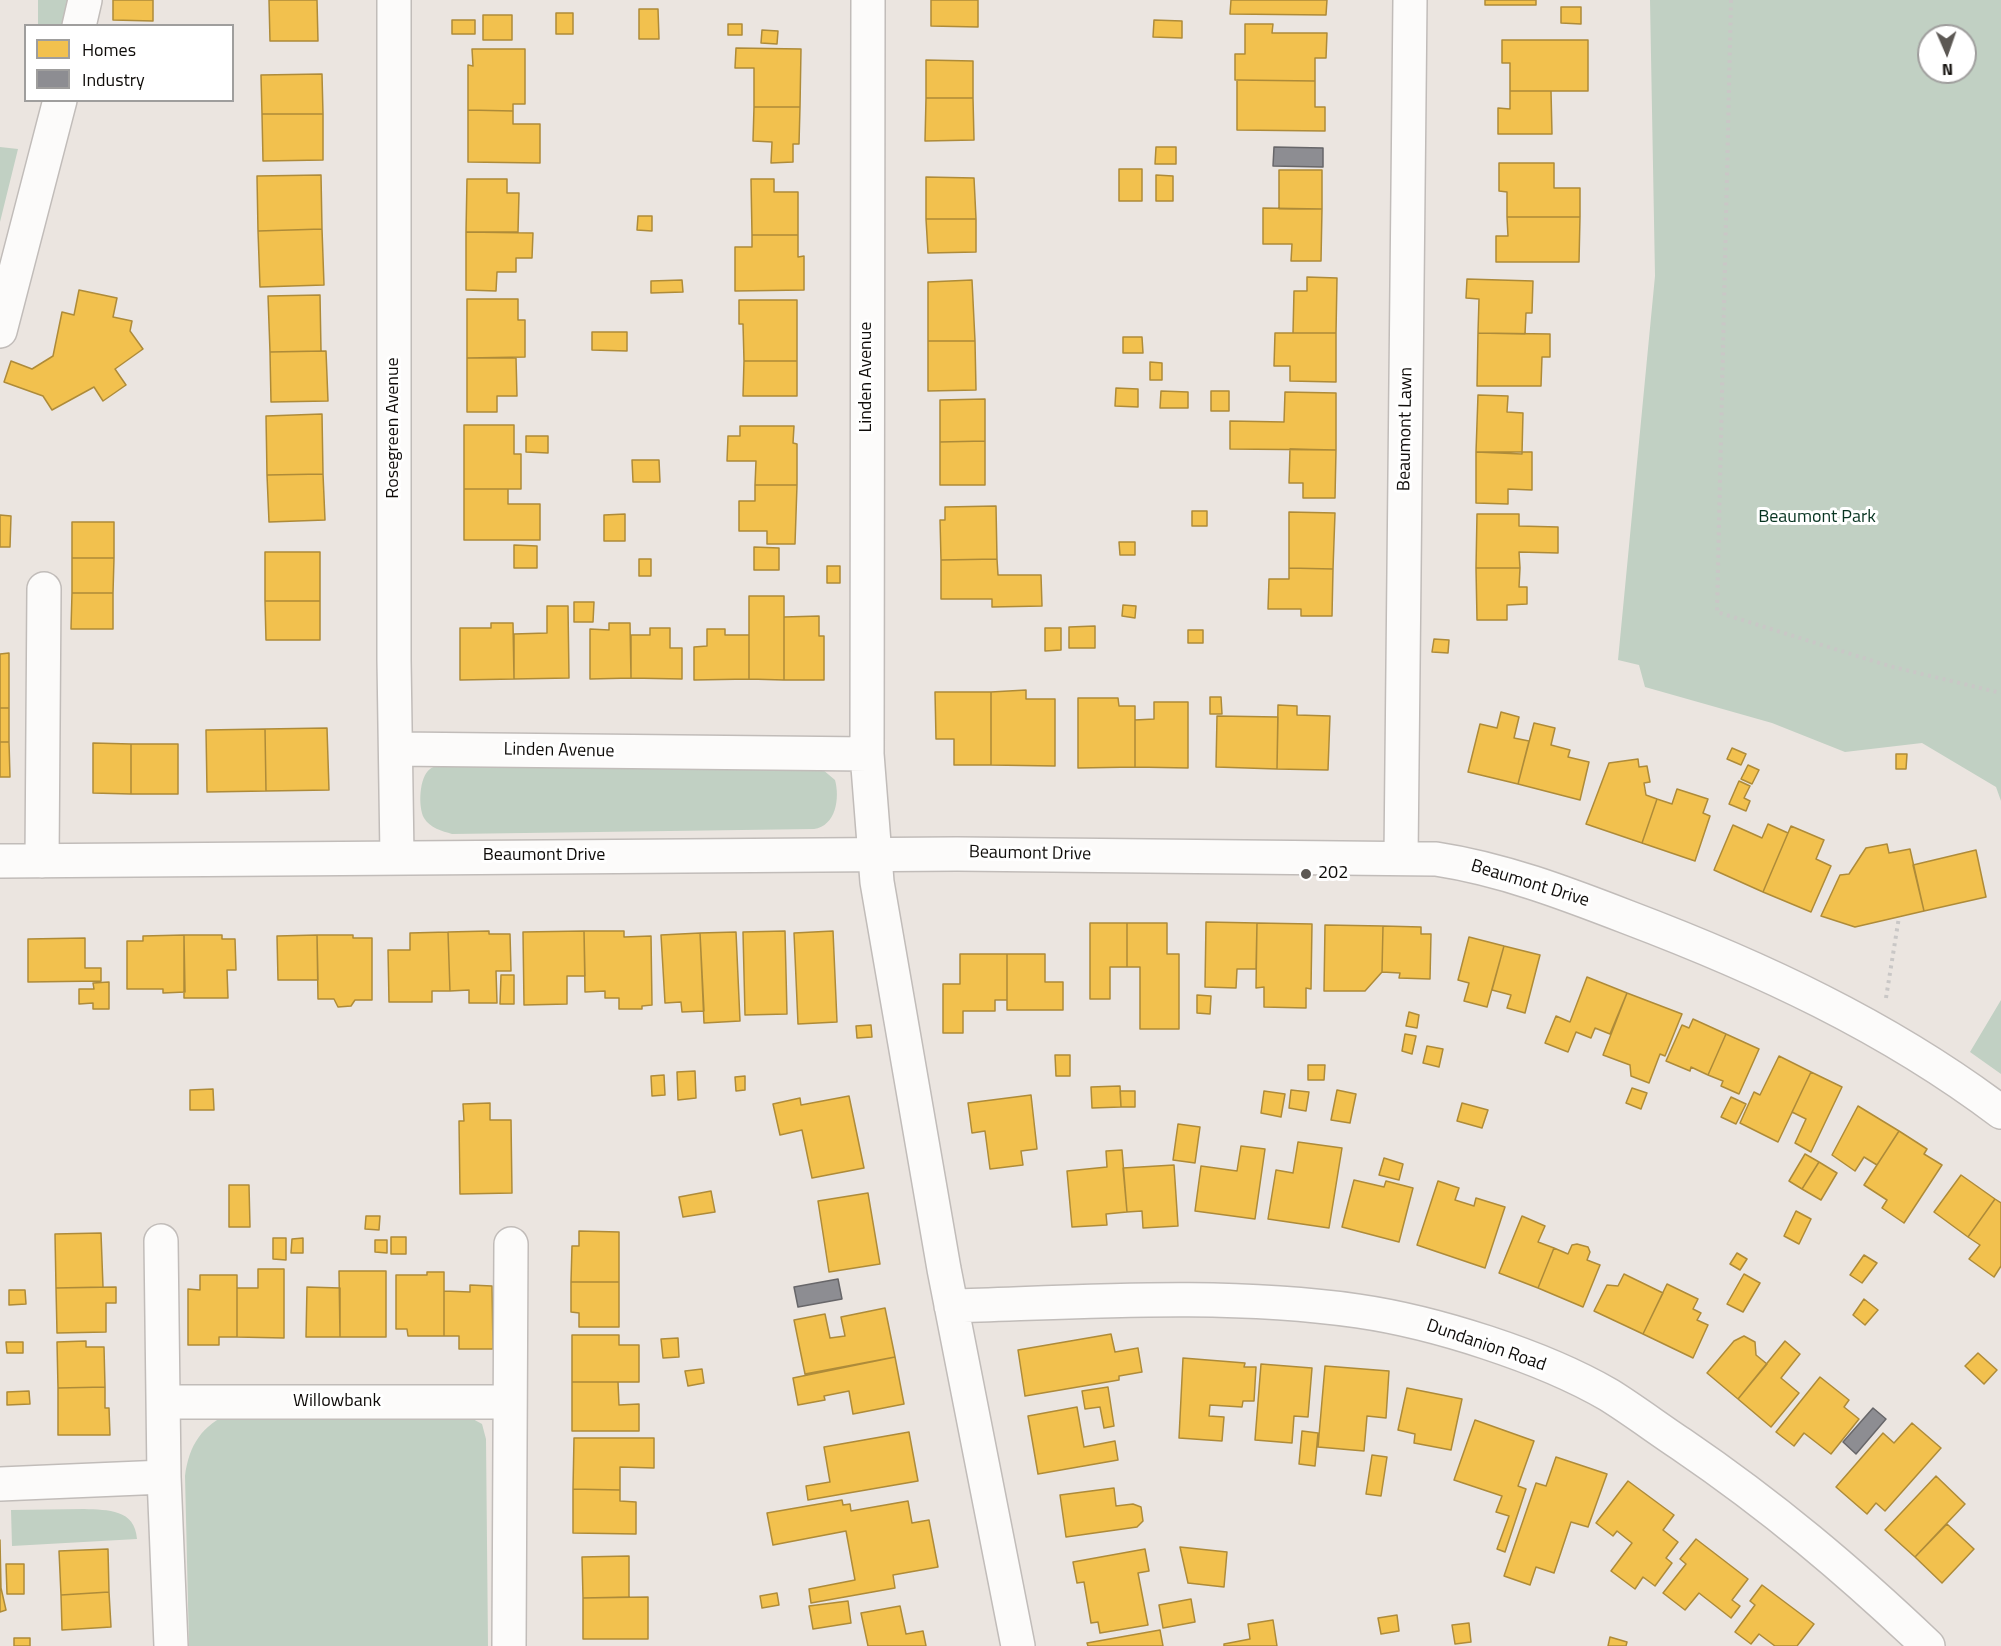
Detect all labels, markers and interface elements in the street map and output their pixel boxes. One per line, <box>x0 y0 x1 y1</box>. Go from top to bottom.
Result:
legend <box>24 24 234 102</box>
north arrow <box>1917 24 1977 84</box>
text: Homes <box>82 36 136 63</box>
text: N <box>1942 58 1954 82</box>
text: Industry <box>82 66 145 93</box>
street label: Linden Avenue <box>856 322 878 432</box>
street label: Rosegreen Avenue <box>383 357 405 499</box>
street label: Beaumont Lawn <box>1394 367 1418 491</box>
park label: Beaumont Park <box>1758 507 1876 529</box>
street label: Linden Avenue <box>503 739 615 763</box>
street label: Beaumont Drive <box>969 842 1091 866</box>
street label: Beaumont Drive <box>483 845 605 867</box>
street label: Beaumont Drive <box>1468 856 1592 912</box>
place label: 202 <box>1318 863 1348 885</box>
marker: 202 <box>1299 867 1313 881</box>
street label: Dundanion Road <box>1423 1315 1549 1377</box>
street label: Willowbank <box>293 1391 381 1413</box>

